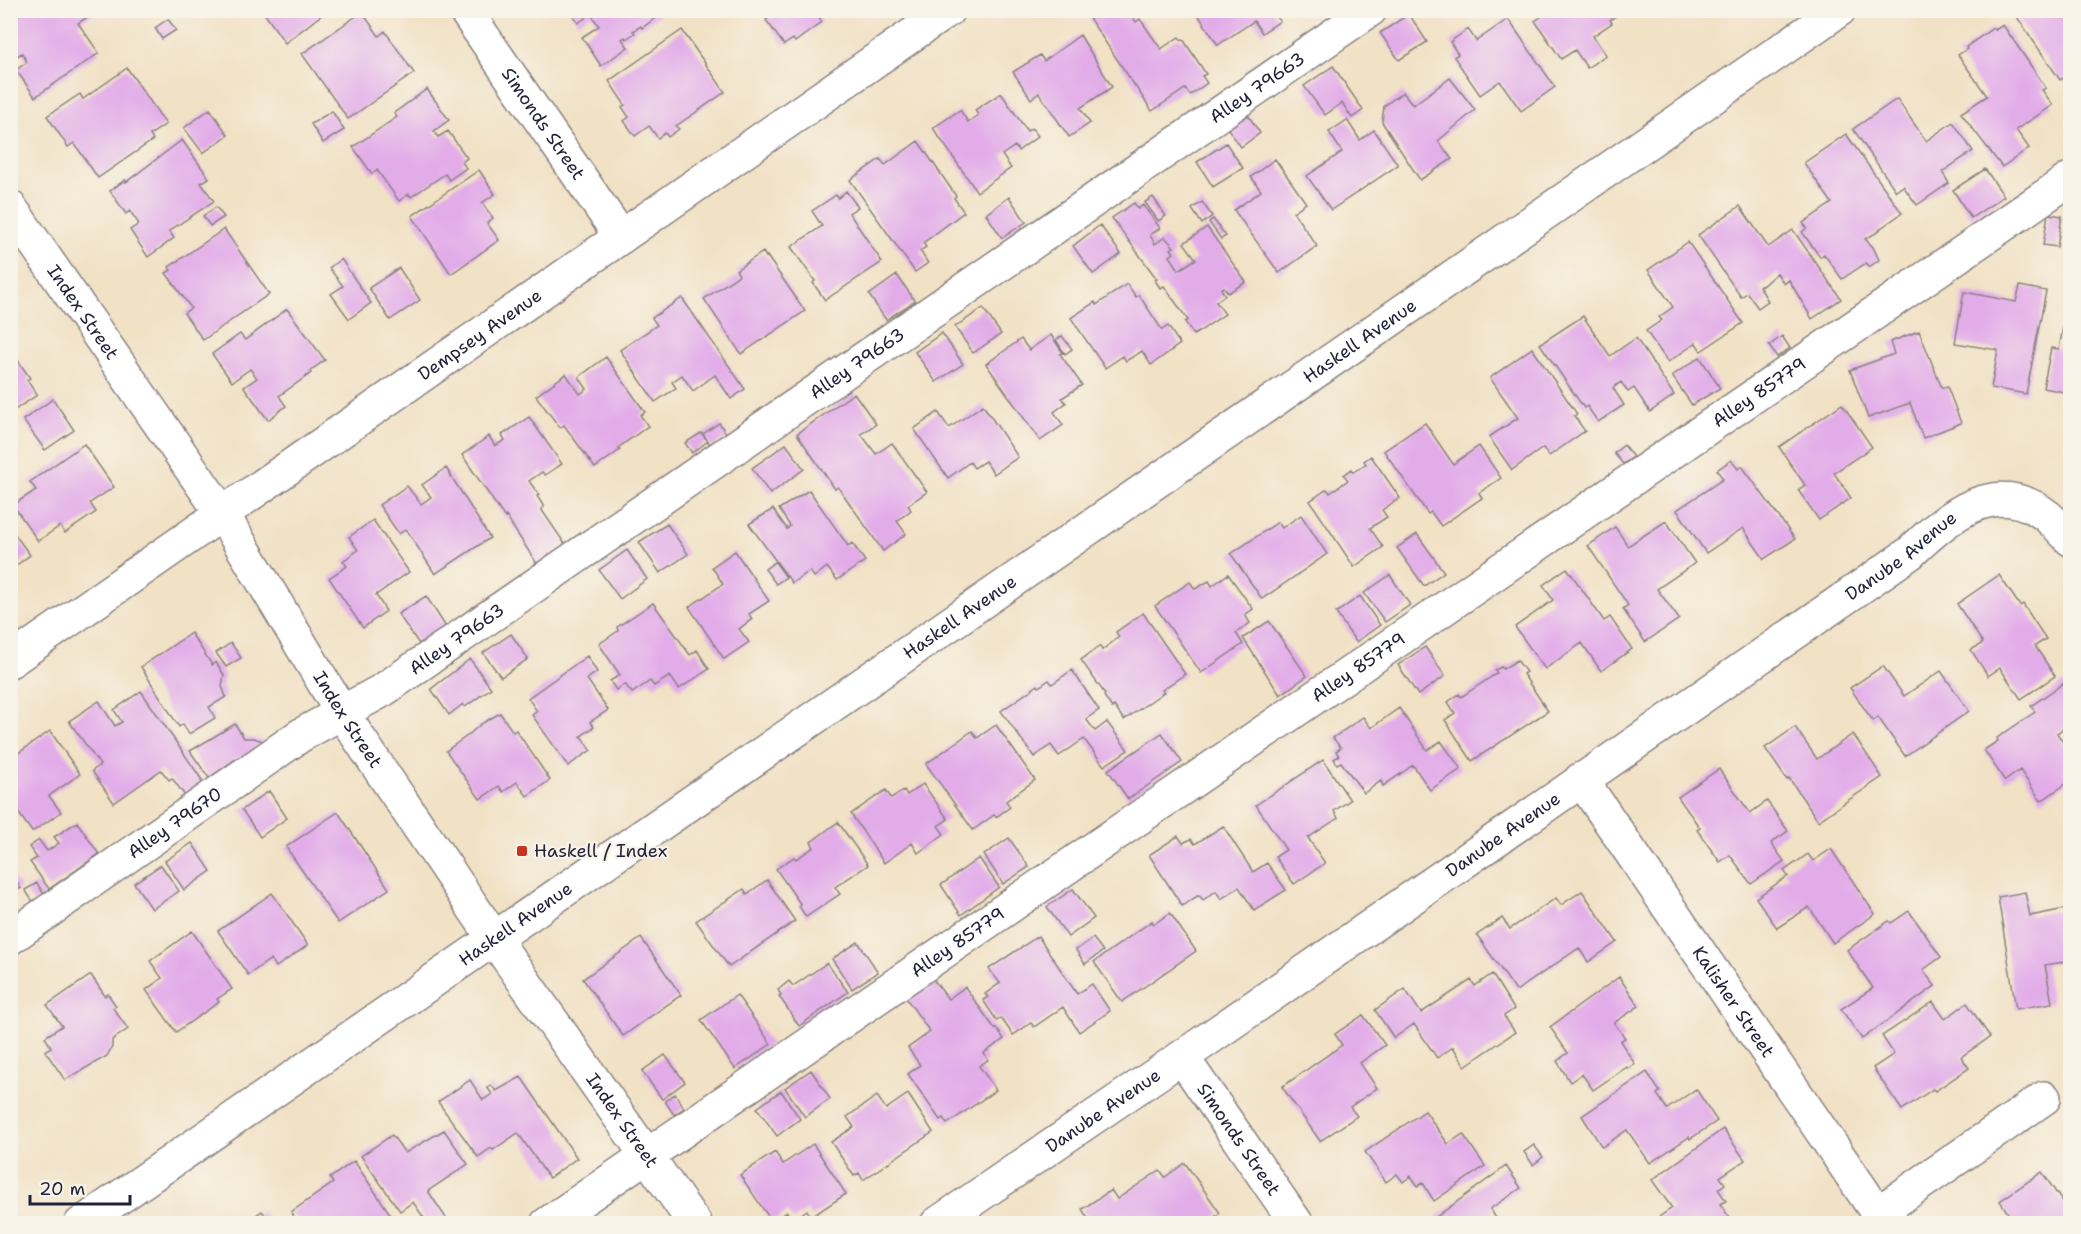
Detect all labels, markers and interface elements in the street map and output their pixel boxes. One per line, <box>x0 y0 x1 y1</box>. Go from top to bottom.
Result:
street label: Alley 79663 <box>1205 46 1310 129</box>
street label: Simonds Street <box>496 63 590 185</box>
street label: Index Street <box>42 260 124 365</box>
street label: Dempsey Avenue <box>413 283 547 386</box>
street label: Haskell Avenue <box>1298 293 1421 389</box>
street label: Alley 79663 <box>805 322 909 405</box>
street label: Alley 85779 <box>1708 352 1811 433</box>
street label: Danube Avenue <box>1841 506 1961 606</box>
street label: Haskell Avenue <box>898 569 1021 665</box>
street label: Alley 79663 <box>404 598 509 680</box>
street label: Alley 85779 <box>1307 627 1410 708</box>
street label: Index Street <box>308 667 388 773</box>
street label: Alley 79670 <box>123 782 227 864</box>
street label: Danube Avenue <box>1441 787 1565 883</box>
place label: Haskell / Index <box>534 839 667 863</box>
marker: Haskell / Index <box>515 844 529 858</box>
street label: Haskell Avenue <box>454 876 577 972</box>
street label: Alley 85779 <box>906 902 1009 983</box>
street label: Kalisher Street <box>1687 942 1780 1062</box>
street label: Danube Avenue <box>1041 1063 1165 1159</box>
street label: Index Street <box>581 1068 664 1173</box>
street label: Simonds Street <box>1192 1078 1286 1200</box>
scale bar <box>30 1168 130 1206</box>
text: 20 m <box>39 1177 85 1201</box>

